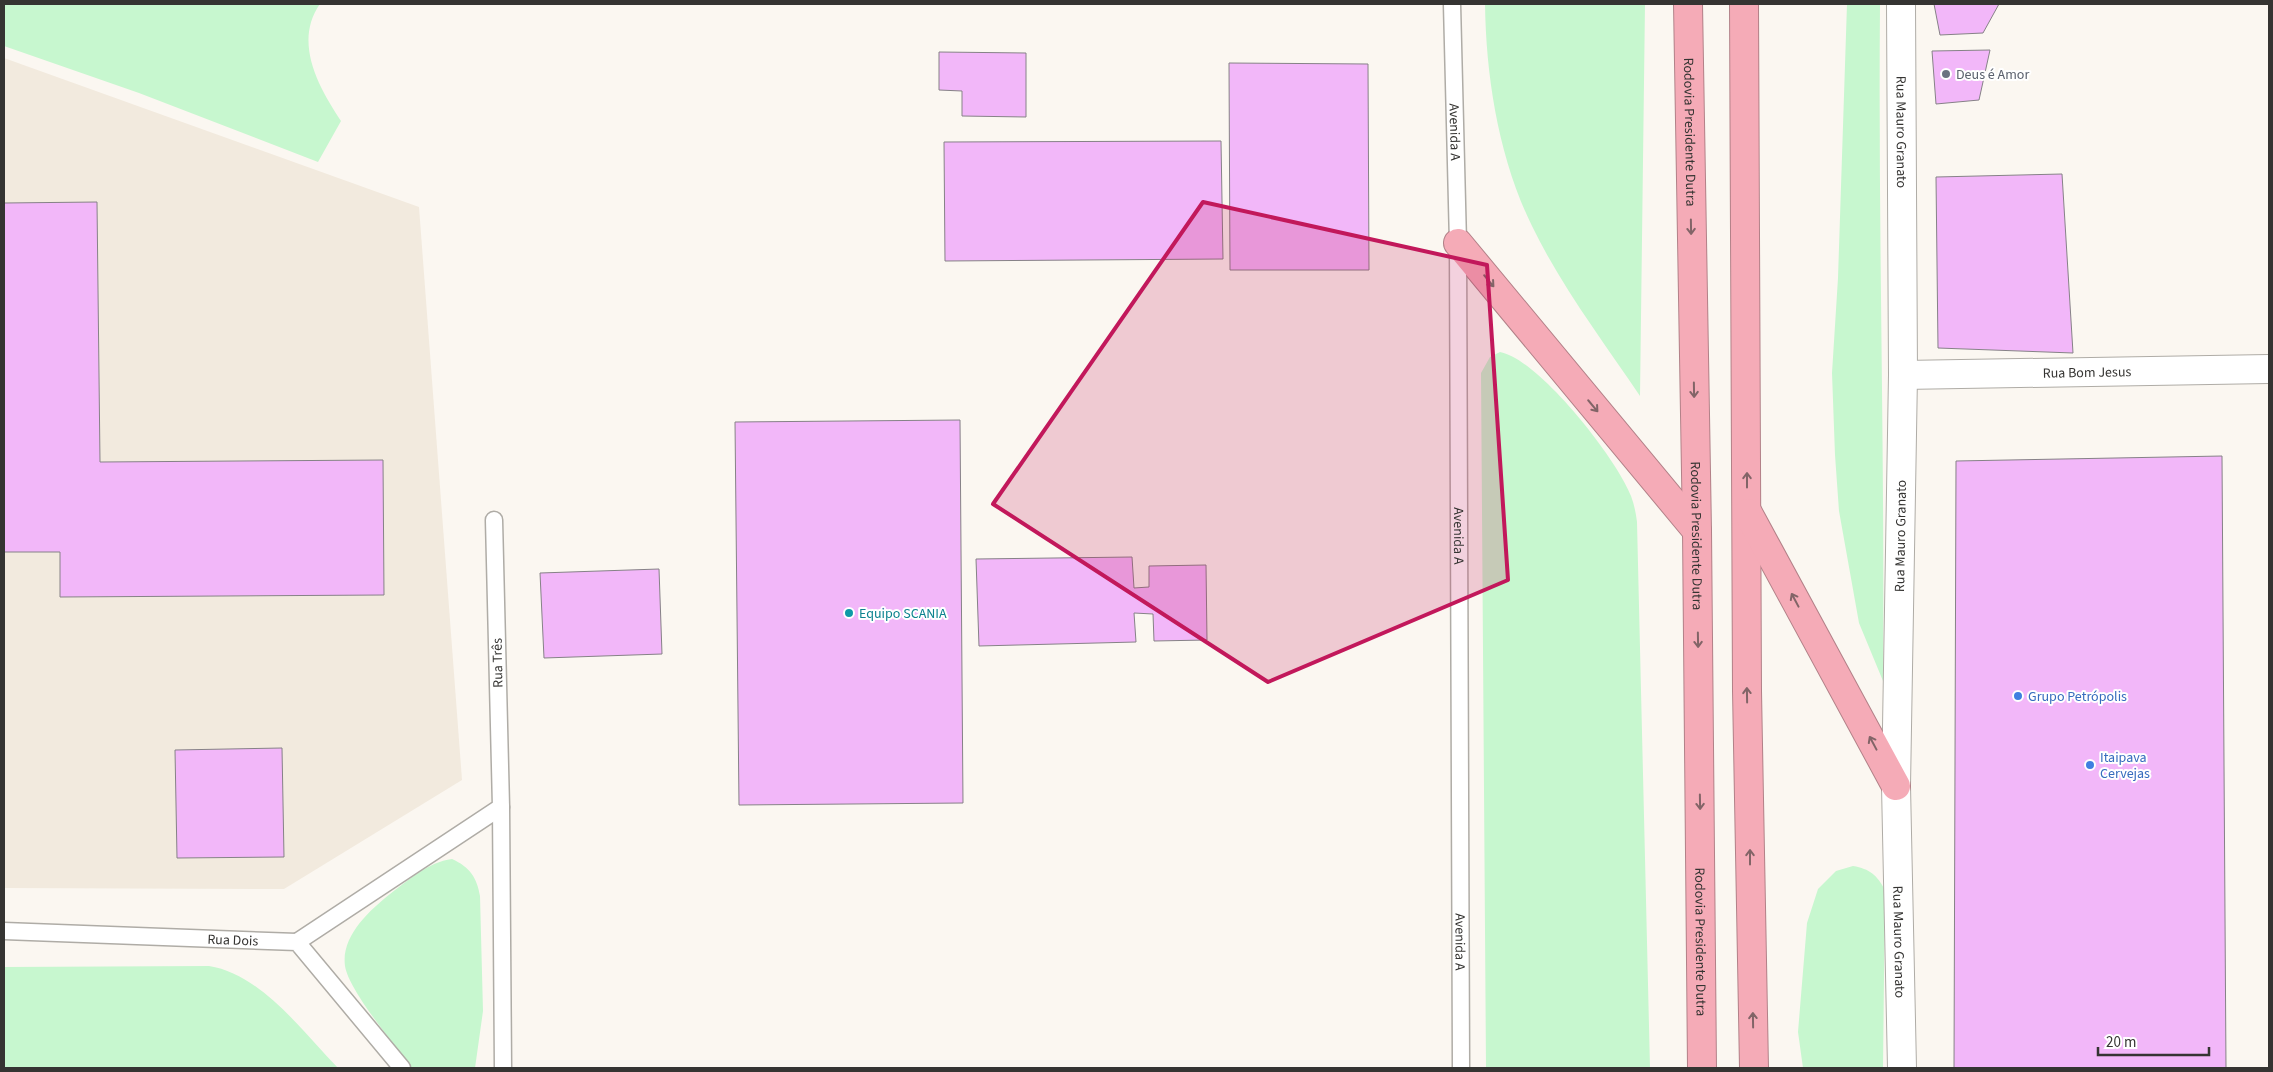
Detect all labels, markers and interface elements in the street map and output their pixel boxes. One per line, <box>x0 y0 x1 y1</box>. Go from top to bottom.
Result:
street label: Rodovia Presidente Dutra <box>1678 57 1700 207</box>
place label: Deus é Amor <box>1956 65 2029 85</box>
marker: Deus é Amor <box>1940 68 1952 80</box>
street label: Rua Mauro Granato <box>1890 76 1911 188</box>
street label: Avenida A <box>1443 103 1465 161</box>
one-way arrow <box>1687 219 1696 235</box>
one-way arrow <box>1484 274 1495 287</box>
street label: Rua Bom Jesus <box>2042 362 2132 384</box>
one-way arrow <box>1690 382 1699 398</box>
one-way arrow <box>1587 399 1599 412</box>
street label: Rodovia Presidente Dutra <box>1685 461 1707 610</box>
one-way arrow <box>1742 472 1752 488</box>
street label: Rua Mauro Granato <box>1890 480 1912 592</box>
street label: Avenida A <box>1448 507 1468 565</box>
one-way arrow <box>1790 593 1800 608</box>
place label: Equipo SCANIA <box>859 604 947 624</box>
marker: Equipo SCANIA <box>843 607 855 619</box>
one-way arrow <box>1693 632 1703 648</box>
street label: Rua Três <box>488 638 508 688</box>
one-way arrow <box>1742 687 1752 703</box>
place label: Grupo Petrópolis <box>2028 687 2127 707</box>
marker: Grupo Petrópolis <box>2012 690 2024 702</box>
one-way arrow <box>1868 736 1878 751</box>
place label: Itaipava Cervejas <box>2100 748 2150 784</box>
marker: Itaipava Cervejas <box>2084 759 2096 771</box>
one-way arrow <box>1695 794 1704 810</box>
one-way arrow <box>1745 849 1755 866</box>
street label: Rodovia Presidente Dutra <box>1689 867 1711 1016</box>
street label: Rua Mauro Granato <box>1887 886 1910 998</box>
street label: Avenida A <box>1449 913 1470 971</box>
street label: Rua Dois <box>207 930 259 952</box>
one-way arrow <box>1748 1012 1758 1028</box>
scale bar <box>2098 1024 2209 1056</box>
text: 20 m <box>2106 1032 2136 1053</box>

